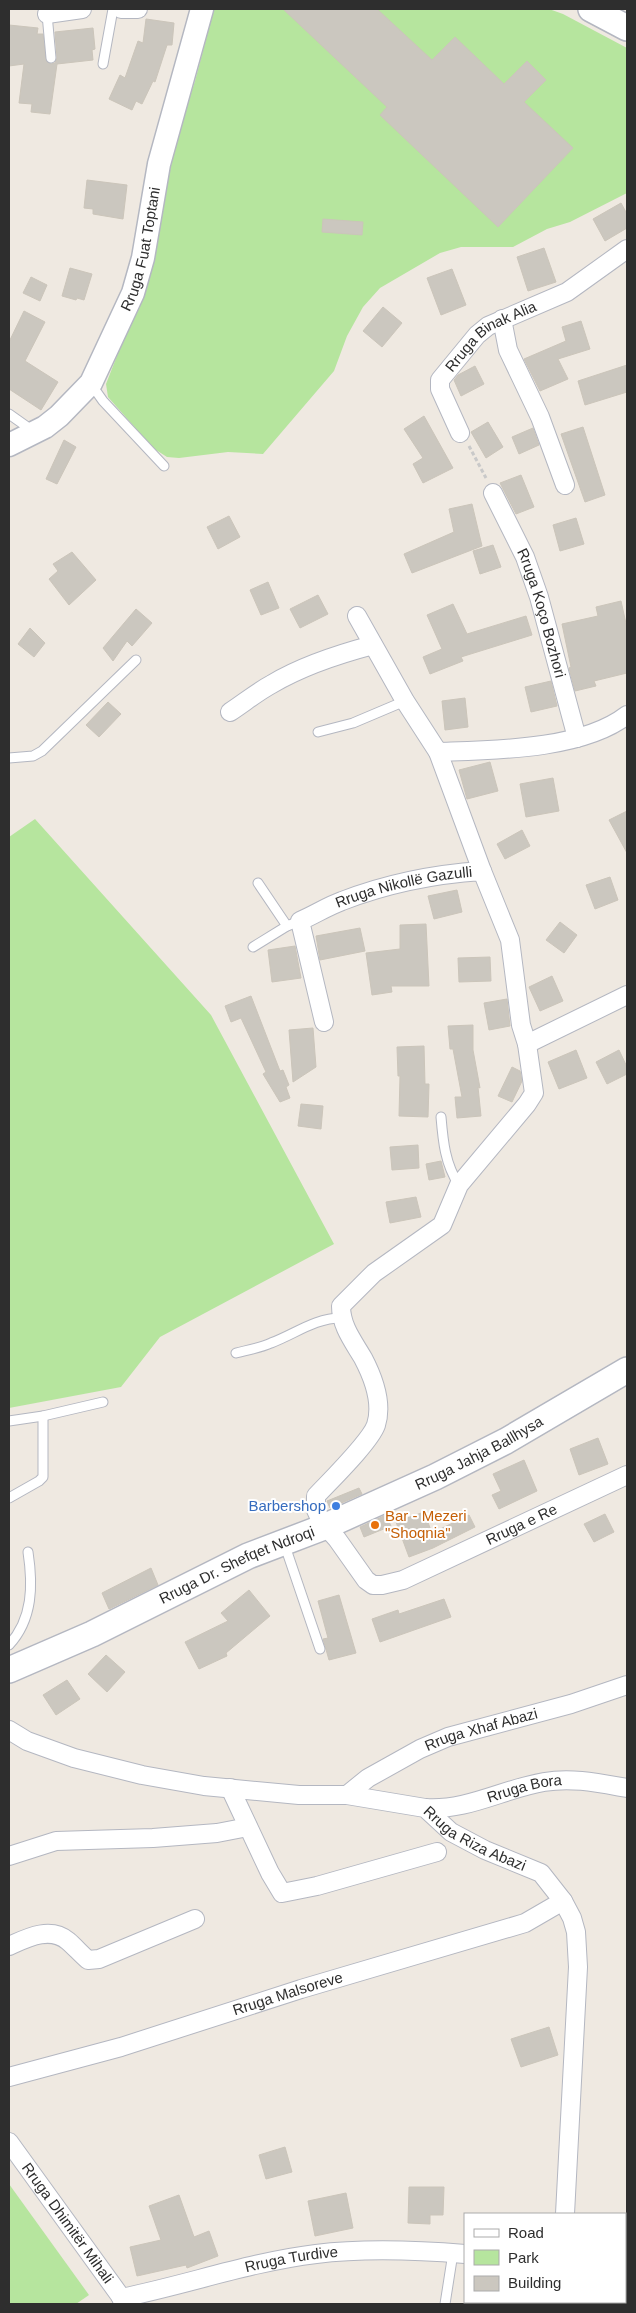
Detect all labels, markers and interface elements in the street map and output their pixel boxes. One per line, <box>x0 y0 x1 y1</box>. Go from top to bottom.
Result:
street label: Rruga Fuat Toptani <box>117 186 163 314</box>
street label: Rruga Binak Alia <box>441 297 539 375</box>
street label: Rruga Koço Bozhori <box>514 545 569 679</box>
street label: Rruga Nikollë Gazulli <box>333 863 473 911</box>
street label: Rruga Jahja Ballhysa <box>412 1412 546 1493</box>
place label: Barbershop <box>248 1497 326 1514</box>
marker: Barbershop <box>330 1500 342 1512</box>
street label: Rruga e Re <box>483 1500 560 1548</box>
place label: Bar - Mezeri "Shoqnia" <box>385 1507 467 1541</box>
marker: Bar - Mezeri "Shoqnia" <box>369 1519 381 1531</box>
street label: Rruga Dr. Shefqet Ndroqi <box>156 1523 317 1607</box>
street label: Rruga Xhaf Abazi <box>422 1704 539 1754</box>
street label: Rruga Bora <box>485 1771 563 1806</box>
street label: Rruga Riza Abazi <box>421 1802 529 1874</box>
street label: Rruga Malsoreve <box>230 1968 345 2018</box>
street label: Rruga Dhimitër Mihali <box>19 2159 117 2286</box>
legend <box>464 2213 626 2303</box>
text: Road <box>508 2224 544 2241</box>
street label: Rruga Turdive <box>243 2243 339 2275</box>
text: Park <box>508 2249 539 2266</box>
text: Building <box>508 2274 561 2291</box>

